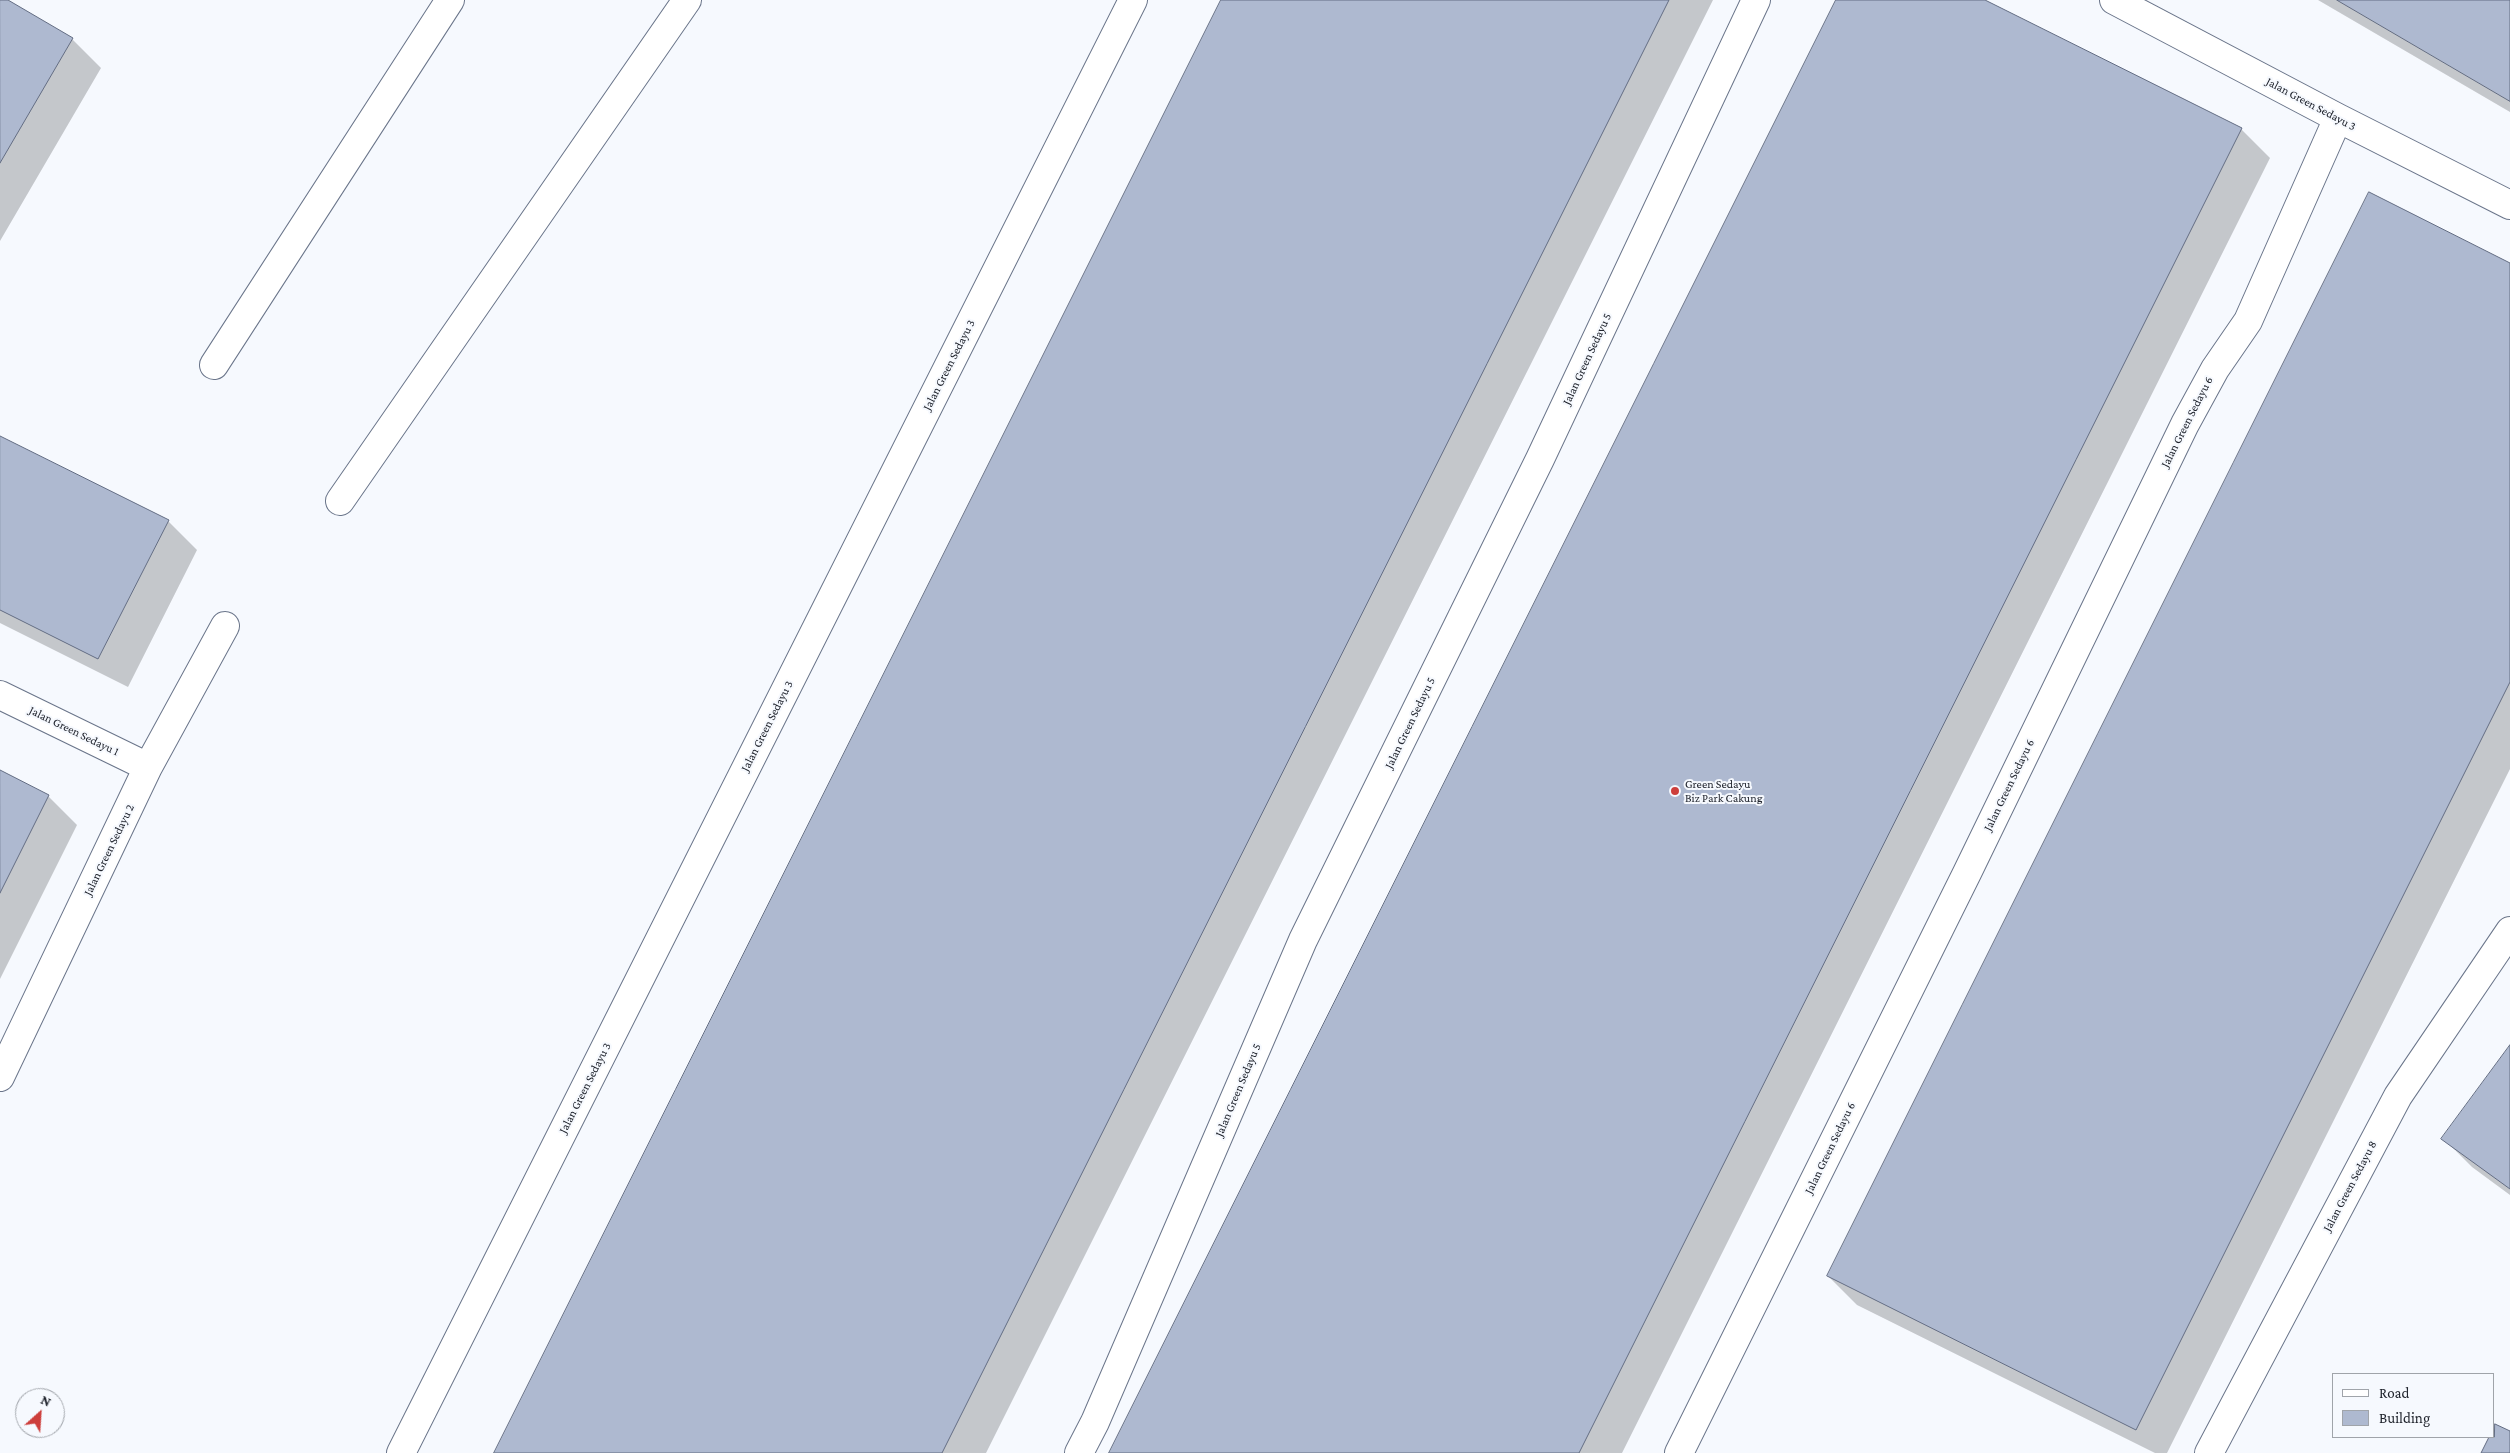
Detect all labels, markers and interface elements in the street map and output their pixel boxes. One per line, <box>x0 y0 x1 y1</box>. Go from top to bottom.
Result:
street label: Jalan Green Sedayu 3 <box>2264 74 2358 134</box>
street label: Jalan Green Sedayu 5 <box>1559 311 1615 407</box>
street label: Jalan Green Sedayu 3 <box>920 317 978 413</box>
street label: Jalan Green Sedayu 6 <box>2158 374 2216 470</box>
street label: Jalan Green Sedayu 5 <box>1382 675 1438 771</box>
street label: Jalan Green Sedayu 3 <box>738 678 796 774</box>
street label: Jalan Green Sedayu 1 <box>27 703 121 759</box>
street label: Jalan Green Sedayu 6 <box>1981 737 2037 833</box>
place label: Green Sedayu Biz Park Cakung <box>1685 777 1762 805</box>
marker: Green Sedayu Biz Park Cakung <box>1669 785 1681 797</box>
street label: Jalan Green Sedayu 2 <box>81 802 137 898</box>
street label: Jalan Green Sedayu 3 <box>556 1040 614 1136</box>
street label: Jalan Green Sedayu 5 <box>1212 1041 1264 1139</box>
street label: Jalan Green Sedayu 6 <box>1802 1100 1858 1196</box>
street label: Jalan Green Sedayu 8 <box>2320 1138 2380 1234</box>
legend <box>2332 1373 2495 1438</box>
text: Road <box>2379 1385 2409 1401</box>
north arrow <box>15 1388 65 1438</box>
text: N <box>38 1391 54 1410</box>
text: Building <box>2379 1410 2430 1426</box>

